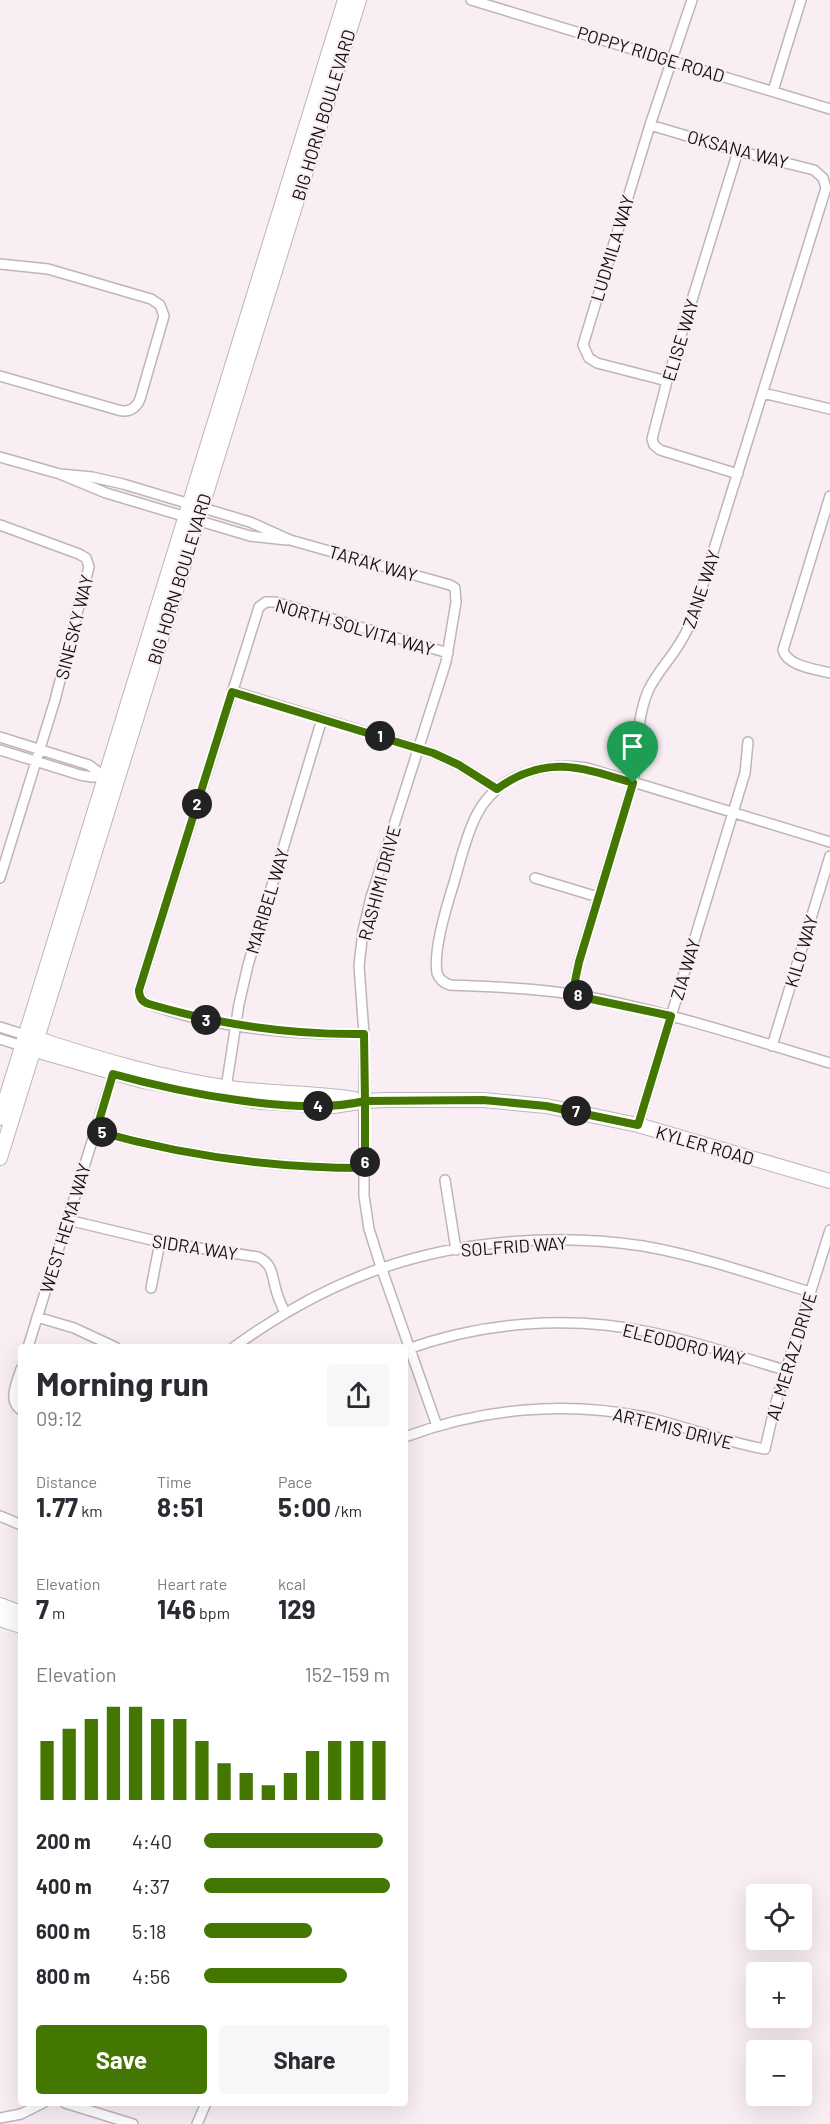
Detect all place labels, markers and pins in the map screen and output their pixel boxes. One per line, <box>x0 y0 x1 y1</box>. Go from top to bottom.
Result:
pin: 1 <box>365 721 395 751</box>
pin <box>607 721 658 783</box>
pin: 2 <box>182 789 212 819</box>
pin: 8 <box>563 980 593 1010</box>
pin: 3 <box>191 1005 221 1035</box>
pin: 4 <box>303 1091 333 1121</box>
pin: 7 <box>561 1096 591 1126</box>
pin: 5 <box>87 1117 117 1147</box>
pin: 6 <box>350 1147 380 1177</box>

